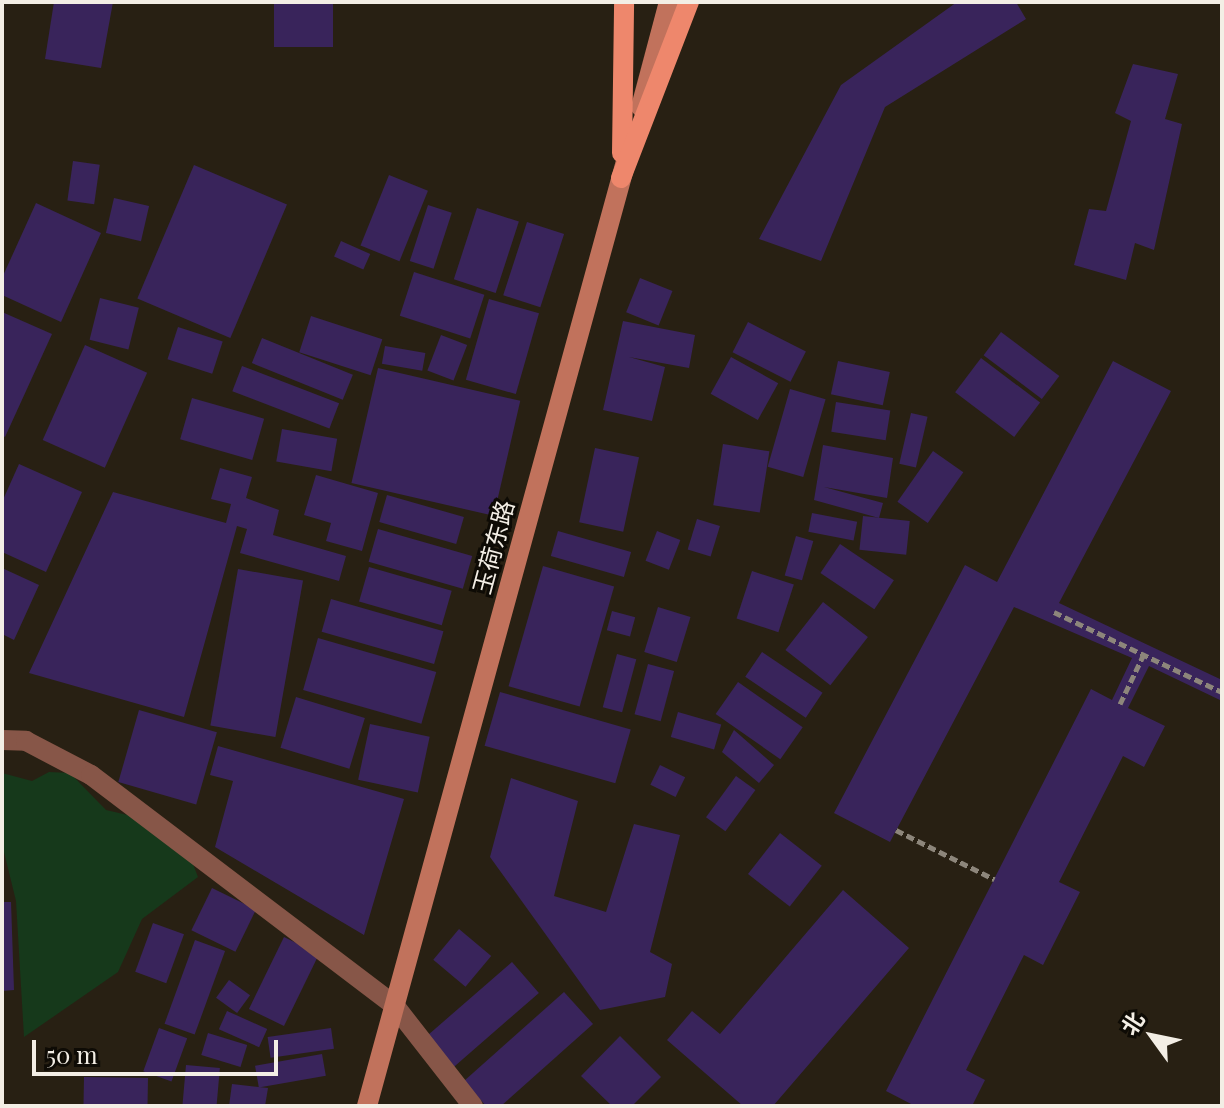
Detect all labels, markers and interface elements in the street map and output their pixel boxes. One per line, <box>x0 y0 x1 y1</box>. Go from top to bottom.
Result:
street label: 玉荷东路 <box>467 497 519 597</box>
north arrow <box>1112 996 1192 1076</box>
text: 北 <box>1113 1006 1150 1040</box>
scale bar <box>36 1024 282 1074</box>
text: 50 m <box>46 1038 98 1070</box>

